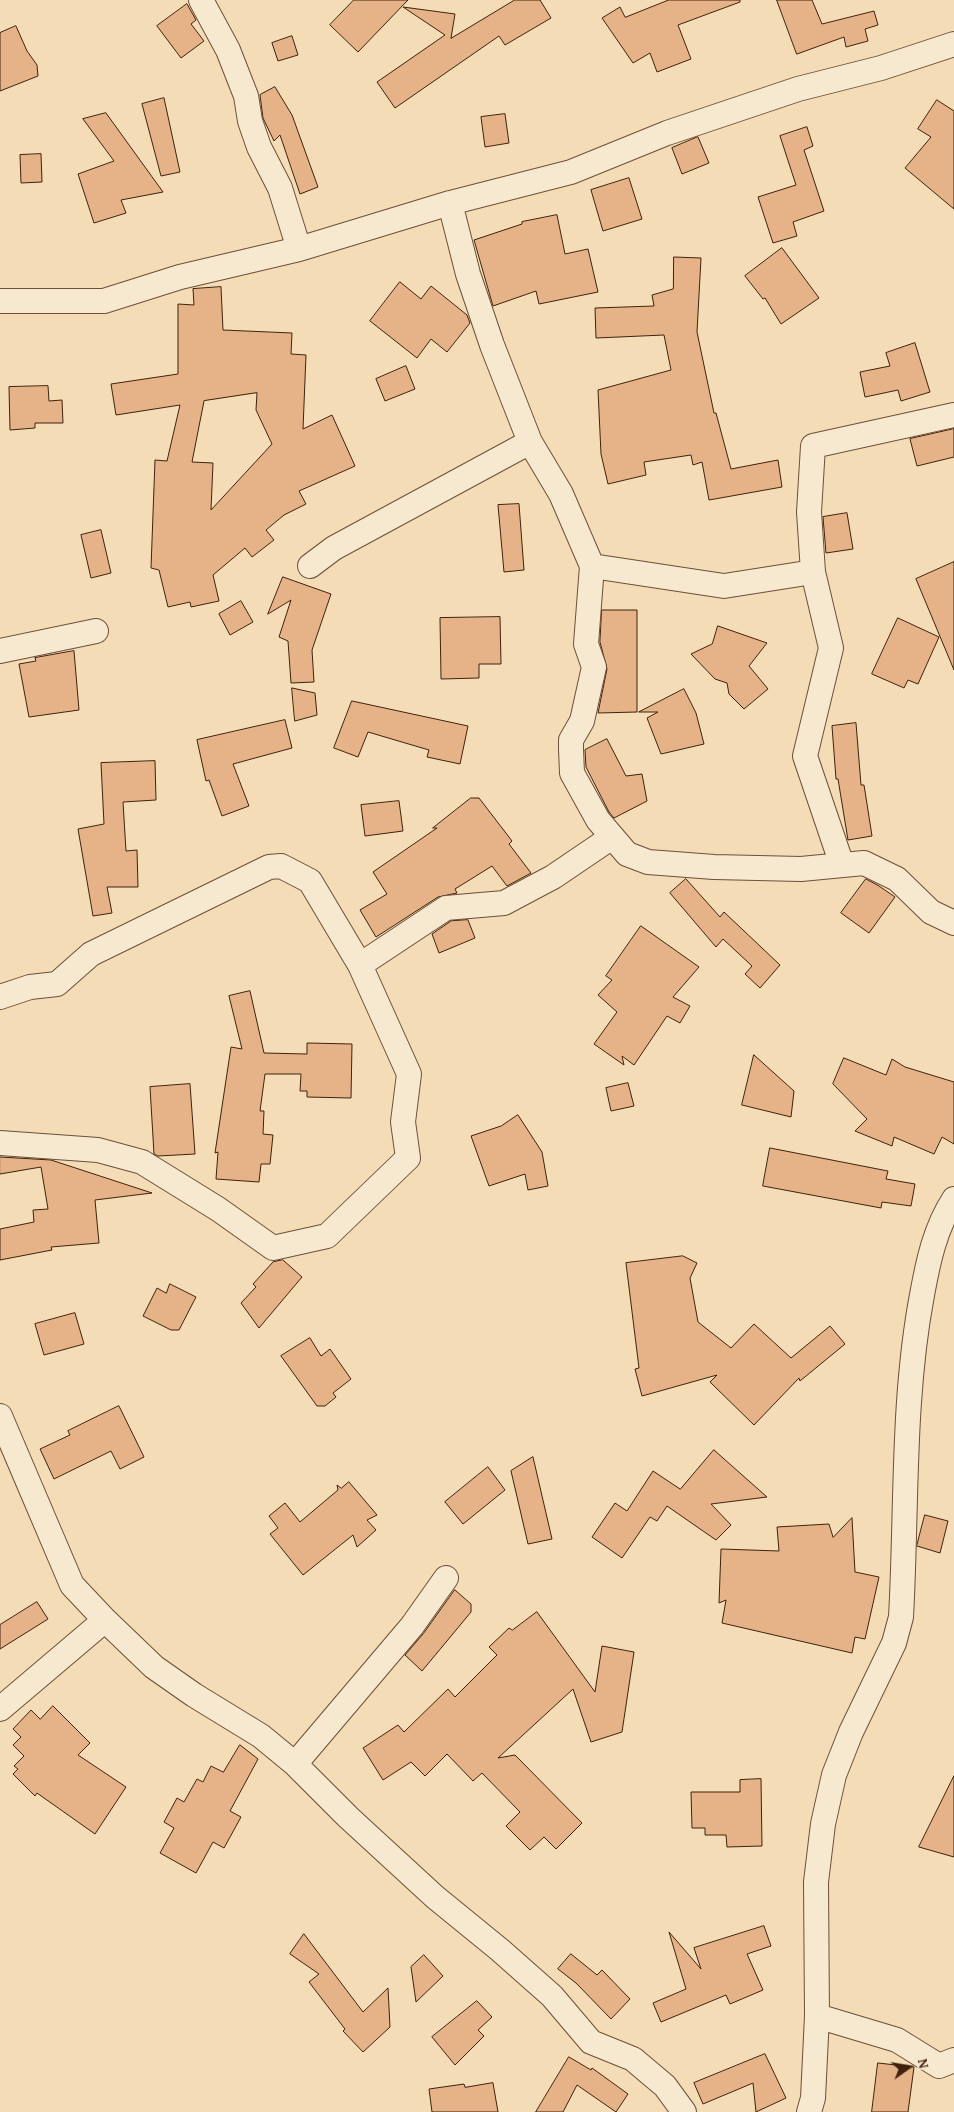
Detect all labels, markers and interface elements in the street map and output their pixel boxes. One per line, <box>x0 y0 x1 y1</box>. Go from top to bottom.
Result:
north arrow <box>884 2042 934 2092</box>
text: N <box>913 2057 934 2070</box>

